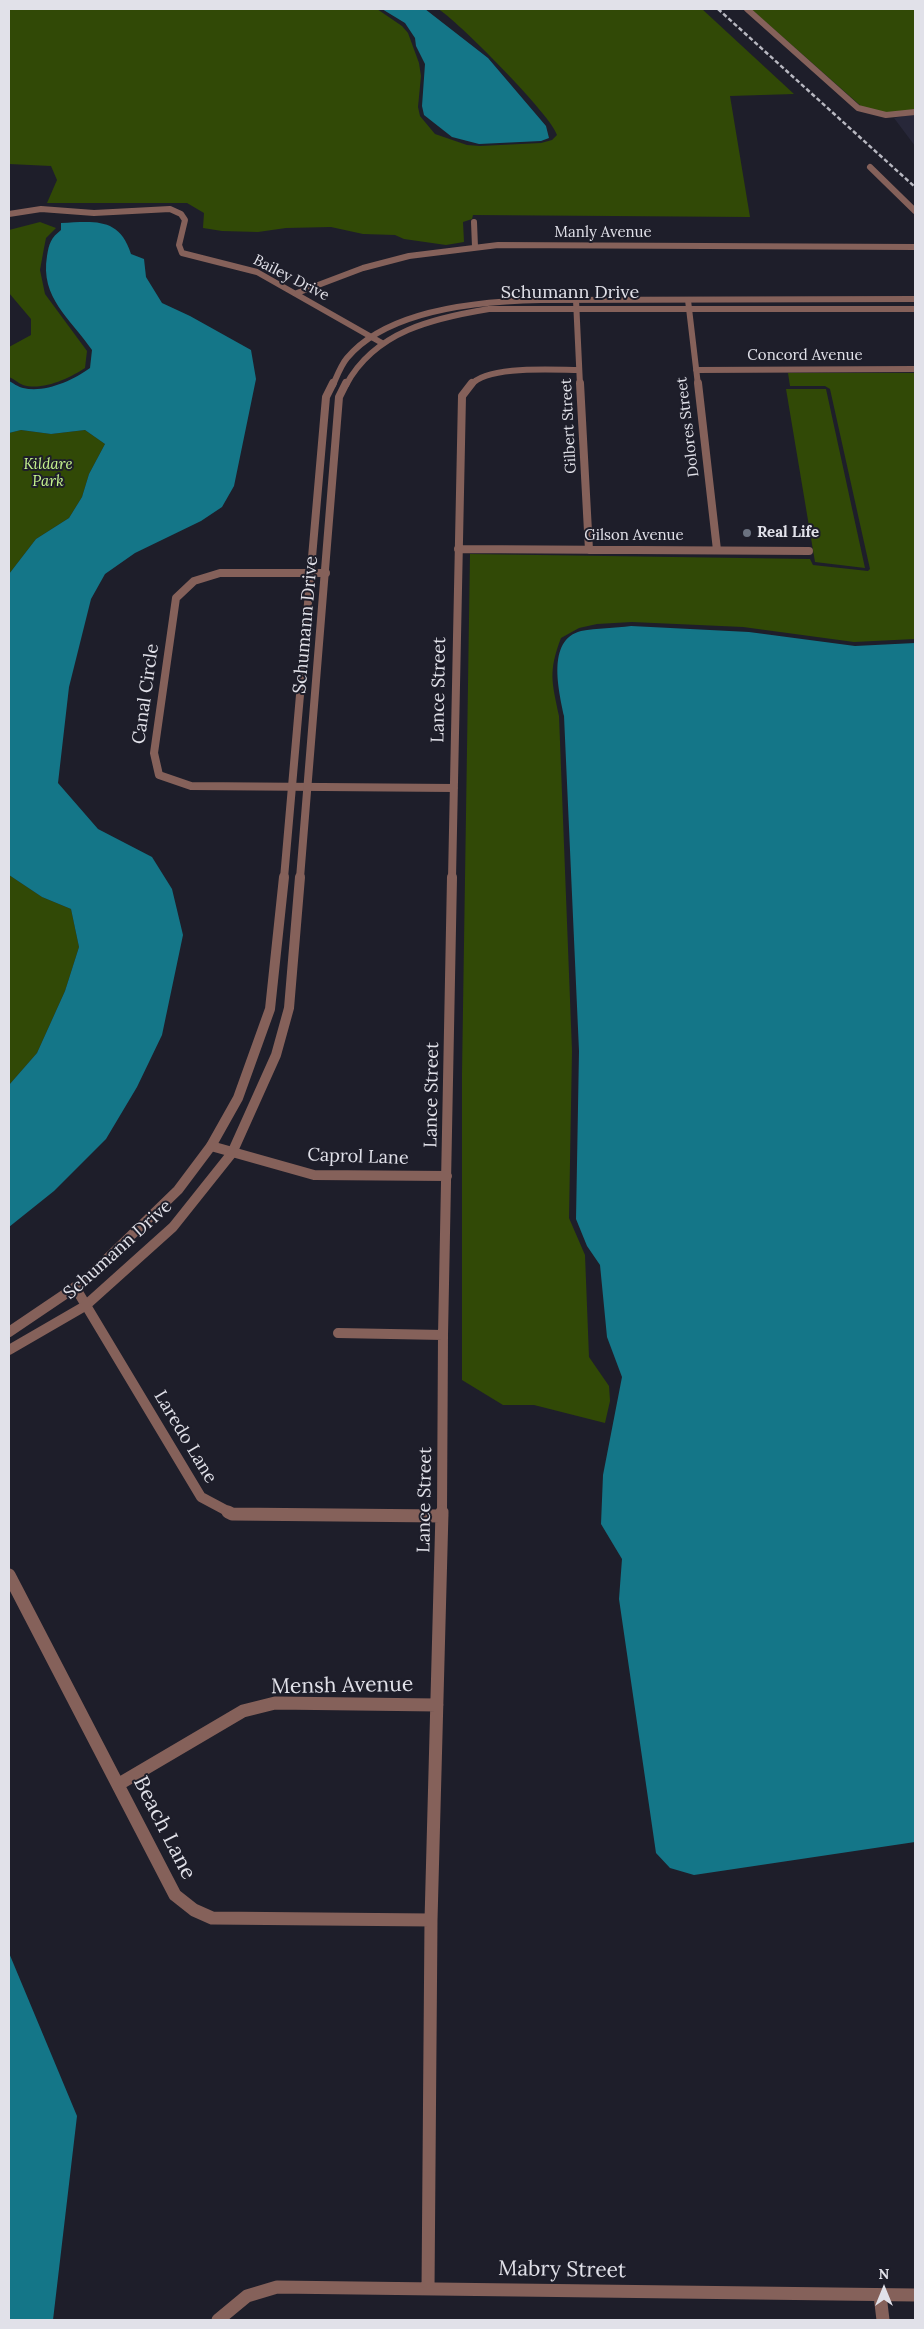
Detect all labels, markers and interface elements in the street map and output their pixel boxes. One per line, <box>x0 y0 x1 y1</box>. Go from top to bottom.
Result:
street label: Manly Avenue <box>554 224 652 242</box>
street label: Bailey Drive <box>250 251 332 305</box>
street label: Schumann Drive <box>501 282 639 304</box>
street label: Concord Avenue <box>747 347 863 365</box>
street label: Dolores Street <box>673 376 703 478</box>
street label: Gilbert Street <box>558 378 580 474</box>
park label: Kildare Park <box>23 456 73 491</box>
place label: Real Life <box>757 524 819 542</box>
street label: Gilson Avenue <box>584 527 684 545</box>
marker: Real Life <box>741 527 753 539</box>
street label: Schumann Drive <box>289 555 323 695</box>
street label: Lance Street <box>427 637 451 743</box>
street label: Canal Circle <box>128 642 164 746</box>
street label: Lance Street <box>420 1042 444 1148</box>
street label: Caprol Lane <box>307 1144 409 1170</box>
street label: Schumann Drive <box>59 1196 177 1304</box>
street label: Laredo Lane <box>149 1387 221 1487</box>
street label: Lance Street <box>413 1447 437 1553</box>
street label: Mensh Avenue <box>271 1672 413 1700</box>
street label: Beach Lane <box>127 1772 201 1884</box>
street label: Mabry Street <box>498 2256 626 2284</box>
north arrow <box>859 2264 909 2314</box>
text: N <box>879 2265 889 2283</box>

